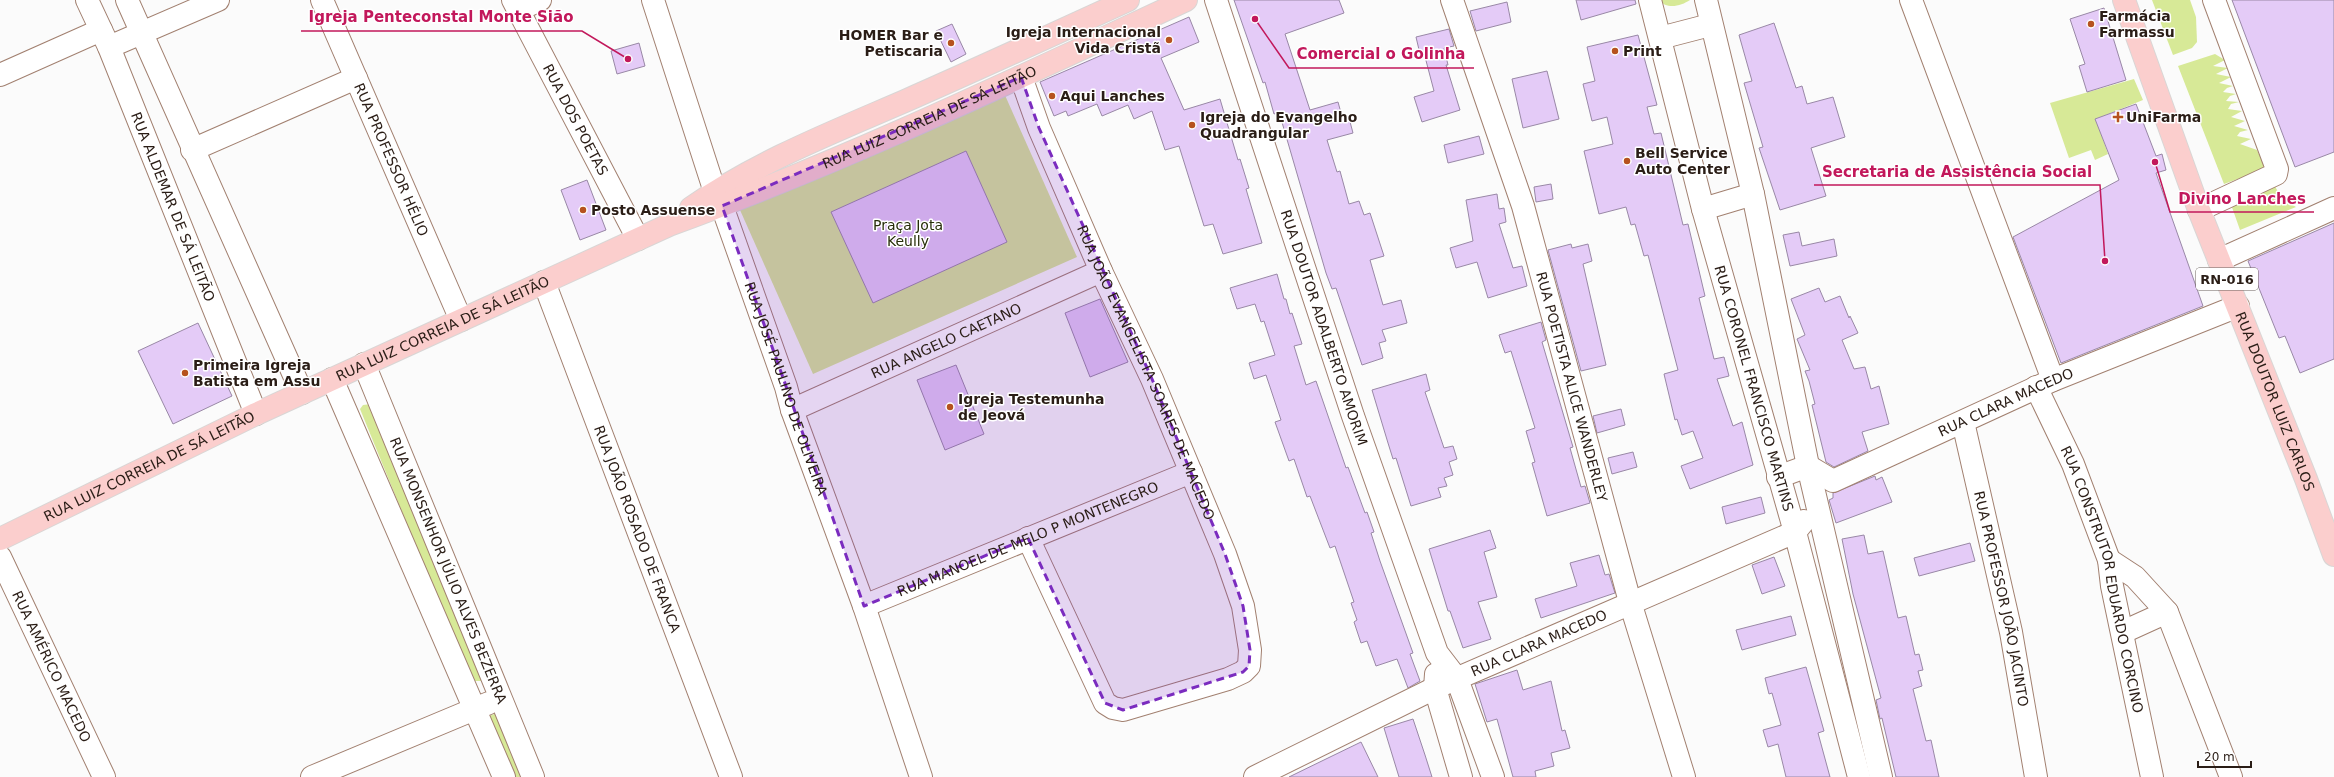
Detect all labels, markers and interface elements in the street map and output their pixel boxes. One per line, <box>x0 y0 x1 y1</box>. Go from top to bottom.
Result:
callout: Igreja Penteconstal Monte Sião <box>301 4 582 31</box>
text: Igreja Penteconstal Monte Sião <box>309 8 573 26</box>
place label: Farmácia Farmassu <box>2099 8 2175 40</box>
marker: Farmácia Farmassu <box>2086 19 2096 29</box>
place label: Igreja Internacional Vida Cristã <box>1006 24 1161 56</box>
place label: HOMER Bar e Petiscaria <box>839 27 943 59</box>
marker: Igreja Internacional Vida Cristã <box>1164 35 1174 45</box>
marker: HOMER Bar e Petiscaria <box>946 38 956 48</box>
callout: Comercial o Golinha <box>1289 41 1474 68</box>
place label: Print <box>1623 43 1662 59</box>
text: Comercial o Golinha <box>1297 45 1465 63</box>
marker: Print <box>1610 46 1620 56</box>
street label: RUA DOS POETAS <box>540 61 611 178</box>
street label: RUA LUIZ CORREIA DE SÁ LEITÃO <box>820 63 1039 172</box>
street label: RUA PROFESSOR HÉLIO <box>351 80 432 239</box>
place label: Aqui Lanches <box>1060 88 1165 104</box>
marker: Aqui Lanches <box>1047 91 1057 101</box>
place label: Igreja do Evangelho Quadrangular <box>1200 109 1358 141</box>
place label: UniFarma <box>2126 109 2201 125</box>
street label: RUA ALDEMAR DE SÁ LEITÃO <box>128 110 218 304</box>
marker: UniFarma <box>2113 112 2123 122</box>
marker: Igreja do Evangelho Quadrangular <box>1187 120 1197 130</box>
place label: Bell Service Auto Center <box>1635 145 1730 177</box>
marker: Bell Service Auto Center <box>1622 156 1632 166</box>
callout: Secretaria de Assistência Social <box>1814 158 2100 185</box>
text: Secretaria de Assistência Social <box>1822 163 2092 181</box>
callout: Divino Lanches <box>2170 185 2314 212</box>
text: Divino Lanches <box>2178 190 2306 208</box>
place label: Posto Assuense <box>591 202 715 218</box>
marker: Posto Assuense <box>578 205 588 215</box>
street label: RUA DOUTOR ADALBERTO AMORIM <box>1278 208 1371 448</box>
park label: Praça Jota Keully <box>873 217 943 249</box>
street label: RUA JOÃO EVANGELISTA SOARES DE MACEDO <box>1074 223 1218 522</box>
street label: RUA CORONEL FRANCISCO MARTINS <box>1711 263 1797 513</box>
road number: RN-016 <box>2196 268 2258 290</box>
street label: RUA POETISTA ALICE WANDERLEY <box>1533 270 1611 504</box>
street label: RUA LUIZ CORREIA DE SÁ LEITÃO <box>333 273 552 384</box>
street label: RUA JOSÉ PAULINO DE OLIVEIRA <box>741 280 831 498</box>
street label: RUA ANGELO CAETANO <box>868 300 1024 381</box>
street label: RUA DOUTOR LUIZ CARLOS <box>2232 309 2318 493</box>
place label: Primeira Igreja Batista em Assu <box>193 357 320 389</box>
street label: RUA CLARA MACEDO <box>1936 365 2076 440</box>
marker: Primeira Igreja Batista em Assu <box>180 368 190 378</box>
place label: Igreja Testemunha de Jeová <box>958 391 1104 423</box>
marker: Igreja Testemunha de Jeová <box>945 402 955 412</box>
street label: RUA LUIZ CORREIA DE SÁ LEITÃO <box>41 408 257 524</box>
street label: RUA JOÃO ROSADO DE FRANCA <box>591 423 684 635</box>
street label: RUA MONSENHOR JÚLIO ALVES BEZERRA <box>387 435 510 706</box>
street label: RUA CONSTRUTOR EDUARDO CORCINO <box>2058 443 2146 714</box>
street label: RUA MANOEL DE MELO P MONTENEGRO <box>895 478 1161 600</box>
street label: RUA PROFESSOR JOÃO JACINTO <box>1971 489 2032 708</box>
street label: RUA AMÉRICO MACEDO <box>9 588 94 745</box>
street label: RUA CLARA MACEDO <box>1468 607 1609 679</box>
scale bar <box>2198 743 2251 769</box>
text: 20 m <box>2204 750 2235 764</box>

